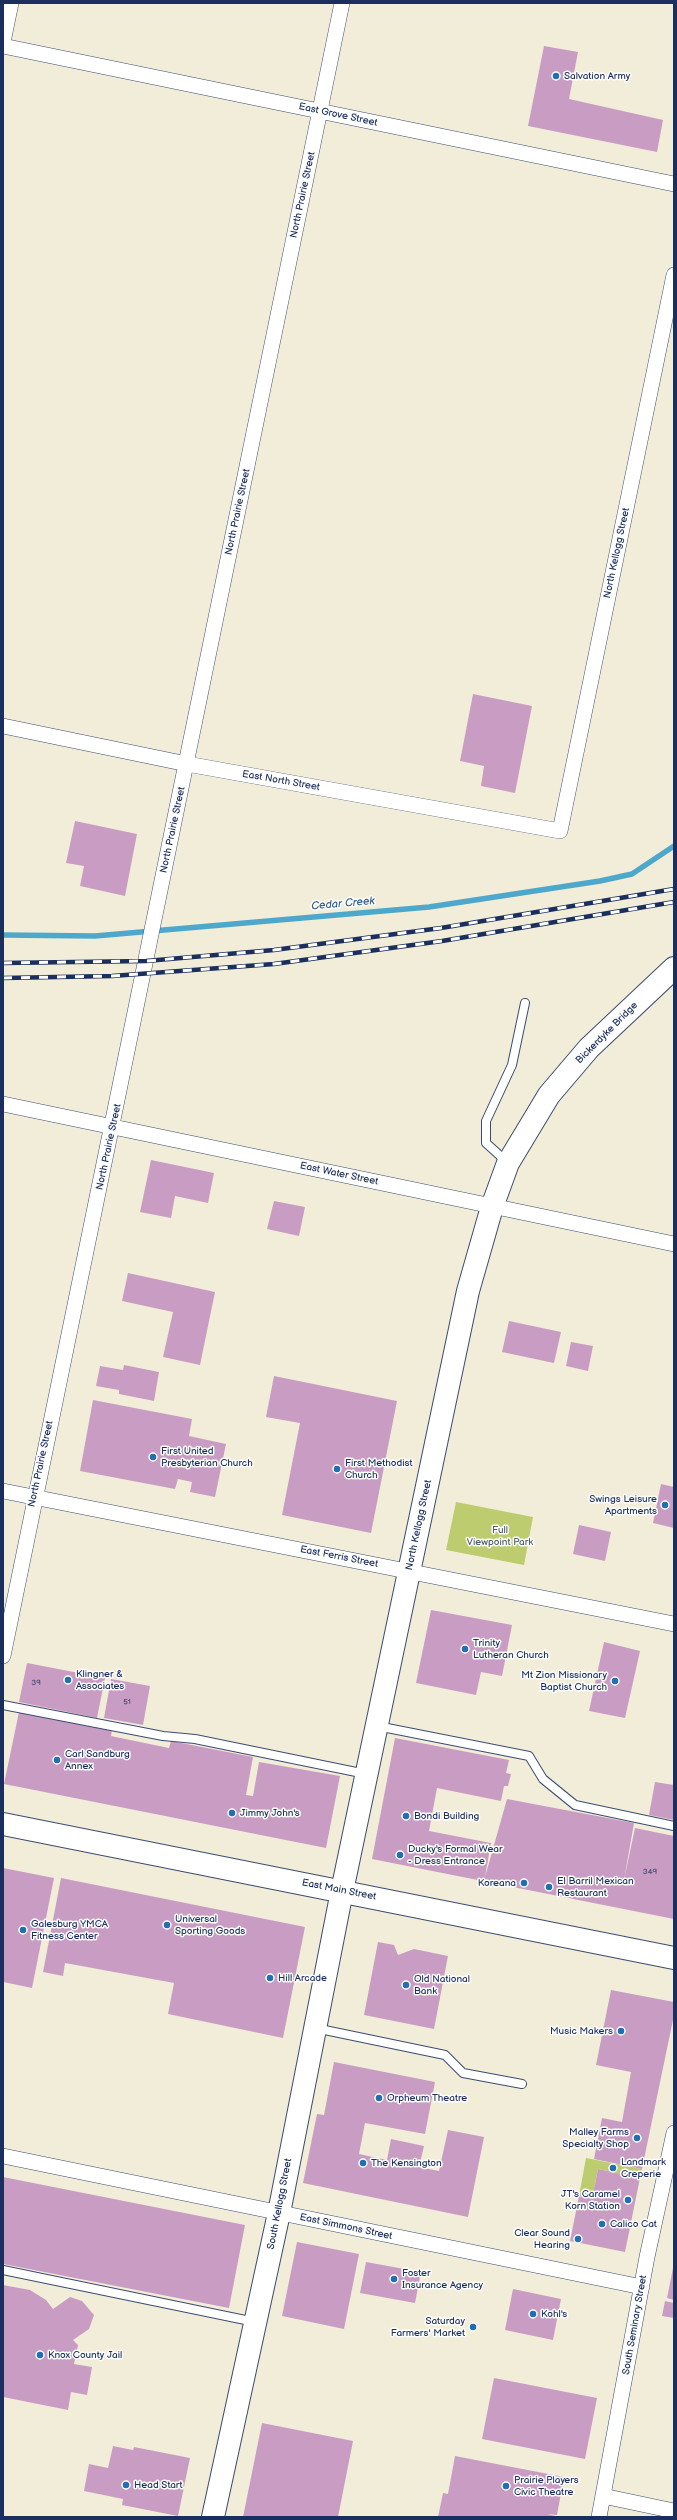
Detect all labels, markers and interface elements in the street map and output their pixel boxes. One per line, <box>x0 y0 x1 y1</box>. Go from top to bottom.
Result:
place label: Salvation Army <box>564 70 630 82</box>
marker: Salvation Army <box>551 71 561 81</box>
street label: East Grove Street <box>297 101 379 129</box>
street label: North Prairie Street <box>288 151 318 239</box>
street label: North Prairie Street <box>223 468 253 556</box>
street label: North Kellogg Street <box>602 507 632 599</box>
street label: East North Street <box>241 768 321 794</box>
street label: North Prairie Street <box>158 786 188 874</box>
water label: Cedar Creek <box>311 895 375 913</box>
street label: Bickerdyke Bridge <box>574 1000 640 1066</box>
street label: North Prairie Street <box>94 1103 124 1191</box>
street label: East Water Street <box>299 1160 379 1188</box>
street label: North Prairie Street <box>26 1420 56 1508</box>
place label: First United Presbyterian Church <box>161 1445 253 1468</box>
marker: First United Presbyterian Church <box>148 1452 158 1462</box>
place label: First Methodist Church <box>345 1457 413 1480</box>
marker: First Methodist Church <box>332 1464 342 1474</box>
street label: North Kellogg Street <box>404 1479 434 1571</box>
place label: Swings Leisure Apartments <box>589 1493 657 1516</box>
marker: Swings Leisure Apartments <box>660 1500 670 1510</box>
park label: Full Viewpoint Park <box>467 1524 533 1548</box>
street label: East Ferris Street <box>299 1544 379 1570</box>
place label: Trinity Lutheran Church <box>473 1637 549 1660</box>
marker: Trinity Lutheran Church <box>460 1644 470 1654</box>
place label: Klingner & Associates <box>76 1668 124 1692</box>
place label: Mt Zion Missionary Baptist Church <box>521 1669 607 1692</box>
marker: Klingner & Associates <box>63 1675 73 1685</box>
marker: Mt Zion Missionary Baptist Church <box>610 1676 620 1686</box>
house number: 39 <box>31 1678 41 1688</box>
house number: 51 <box>123 1697 131 1707</box>
place label: Carl Sandburg Annex <box>65 1748 130 1772</box>
marker: Carl Sandburg Annex <box>52 1755 62 1765</box>
place label: Jimmy John's <box>240 1807 300 1819</box>
marker: Jimmy John's <box>227 1808 237 1818</box>
place label: Bondi Building <box>414 1810 479 1822</box>
marker: Bondi Building <box>401 1811 411 1821</box>
place label: Ducky's Formal Wear - Dress Entrance <box>408 1843 503 1866</box>
marker: Ducky's Formal Wear - Dress Entrance <box>395 1850 405 1860</box>
house number: 349 <box>643 1867 657 1877</box>
place label: El Barril Mexican Restaurant <box>557 1875 634 1898</box>
street label: East Main Street <box>301 1877 377 1903</box>
place label: Koreana <box>478 1877 516 1889</box>
marker: Koreana <box>519 1878 529 1888</box>
marker: El Barril Mexican Restaurant <box>544 1882 554 1892</box>
place label: Universal Sporting Goods <box>175 1913 245 1936</box>
place label: Galesburg YMCA Fitness Center <box>31 1918 108 1942</box>
marker: Universal Sporting Goods <box>162 1920 172 1930</box>
marker: Galesburg YMCA Fitness Center <box>18 1925 28 1935</box>
place label: Hill Arcade <box>278 1972 327 1984</box>
marker: Hill Arcade <box>265 1973 275 1983</box>
place label: Old National Bank <box>414 1973 470 1996</box>
marker: Old National Bank <box>401 1980 411 1990</box>
place label: Music Makers <box>550 2025 613 2037</box>
marker: Music Makers <box>616 2026 626 2036</box>
place label: Orpheum Theatre <box>387 2092 467 2104</box>
marker: Orpheum Theatre <box>374 2093 384 2103</box>
place label: Malley Farms Specialty Shop <box>562 2126 629 2150</box>
marker: Malley Farms Specialty Shop <box>632 2133 642 2143</box>
place label: Landmark Creperie <box>621 2156 666 2180</box>
street label: South Kellogg Street <box>265 2157 295 2251</box>
place label: The Kensington <box>371 2157 442 2169</box>
marker: The Kensington <box>358 2158 368 2168</box>
marker: Landmark Creperie <box>608 2163 618 2173</box>
place label: JT's Caramel Korn Station <box>561 2188 620 2212</box>
marker: JT's Caramel Korn Station <box>623 2195 633 2205</box>
street label: East Simmons Street <box>299 2211 393 2243</box>
place label: Calico Cat <box>610 2218 657 2230</box>
marker: Calico Cat <box>597 2219 607 2229</box>
place label: Clear Sound Hearing <box>514 2227 570 2250</box>
marker: Clear Sound Hearing <box>573 2234 583 2244</box>
place label: Foster Insurance Agency <box>402 2267 483 2290</box>
marker: Foster Insurance Agency <box>389 2274 399 2284</box>
street label: South Seminary Street <box>620 2274 650 2376</box>
place label: Kohl's <box>541 2308 567 2320</box>
marker: Kohl's <box>528 2309 538 2319</box>
place label: Saturday Farmers' Market <box>391 2315 465 2338</box>
marker: Saturday Farmers' Market <box>468 2322 478 2332</box>
place label: Knox County Jail <box>48 2349 122 2361</box>
marker: Knox County Jail <box>35 2350 45 2360</box>
place label: Prairie Players Civic Theatre <box>514 2474 579 2498</box>
place label: Head Start <box>134 2479 183 2491</box>
marker: Head Start <box>121 2480 131 2490</box>
marker: Prairie Players Civic Theatre <box>501 2481 511 2491</box>

